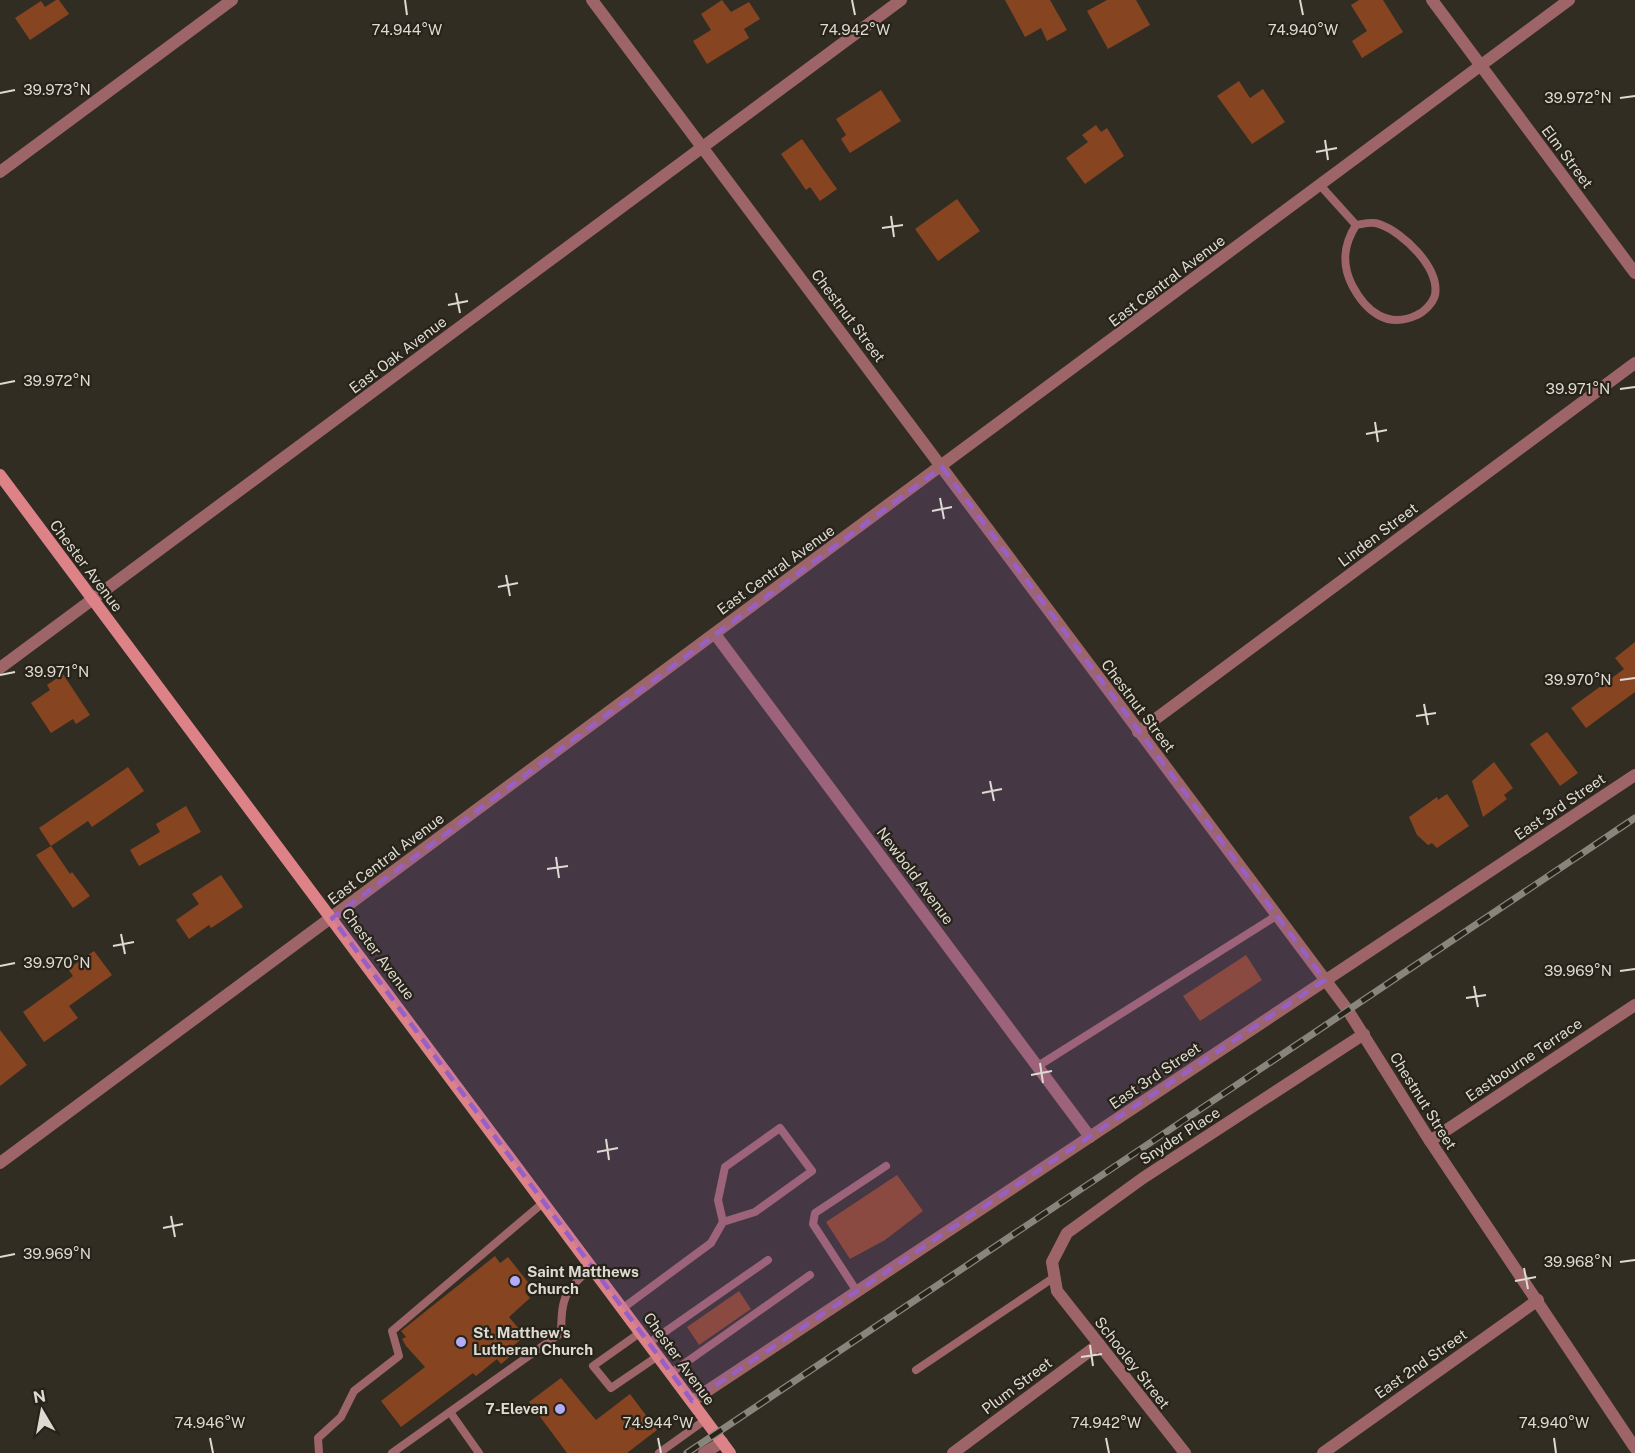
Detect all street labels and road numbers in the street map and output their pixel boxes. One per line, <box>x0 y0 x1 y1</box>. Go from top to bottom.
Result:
street label: Elm Street <box>1538 122 1597 192</box>
street label: East Central Avenue <box>1105 231 1228 330</box>
street label: Chestnut Street <box>808 266 889 365</box>
street label: East Oak Avenue <box>346 313 450 397</box>
street label: Linden Street <box>1335 499 1421 570</box>
street label: Chester Avenue <box>47 517 126 615</box>
street label: East Central Avenue <box>714 521 838 618</box>
street label: Chestnut Street <box>1098 656 1179 755</box>
street label: East 3rd Street <box>1511 770 1609 843</box>
street label: East Central Avenue <box>324 809 447 908</box>
street label: Newbold Avenue <box>873 824 957 928</box>
street label: Chester Avenue <box>339 905 418 1003</box>
street label: Eastbourne Terrace <box>1463 1014 1585 1105</box>
street label: East 3rd Street <box>1106 1039 1204 1112</box>
street label: Chestnut Street <box>1387 1049 1460 1153</box>
street label: Snyder Place <box>1136 1103 1223 1168</box>
street label: Chester Avenue <box>640 1309 719 1408</box>
street label: Schooley Street <box>1091 1313 1174 1412</box>
street label: East 2nd Street <box>1371 1325 1470 1402</box>
street label: Plum Street <box>978 1354 1055 1417</box>

